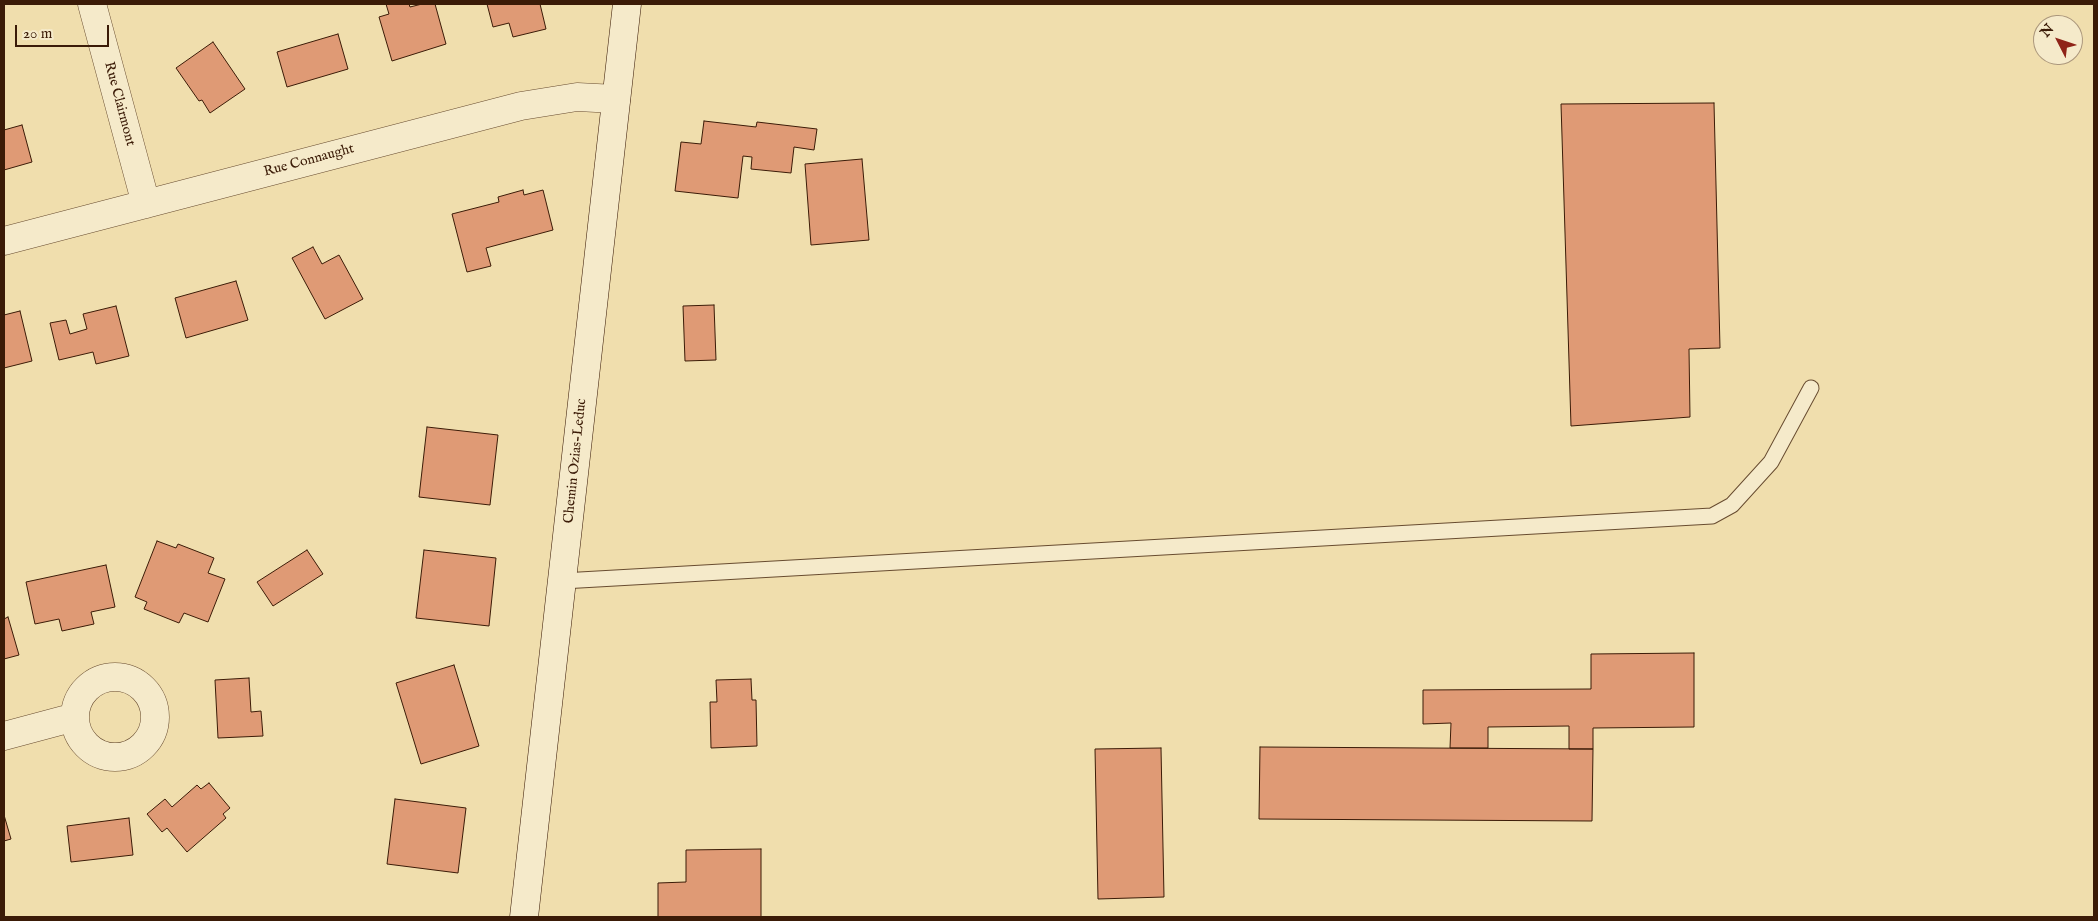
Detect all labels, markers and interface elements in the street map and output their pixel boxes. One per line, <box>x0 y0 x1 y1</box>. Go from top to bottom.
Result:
scale bar <box>18 15 111 47</box>
north arrow <box>2033 15 2083 65</box>
text: N <box>2037 20 2058 41</box>
text: 20 m <box>23 24 52 43</box>
street label: Rue Clairmont <box>100 60 138 148</box>
street label: Rue Connaught <box>262 141 356 181</box>
street label: Chemin Ozias-Leduc <box>561 398 591 524</box>

